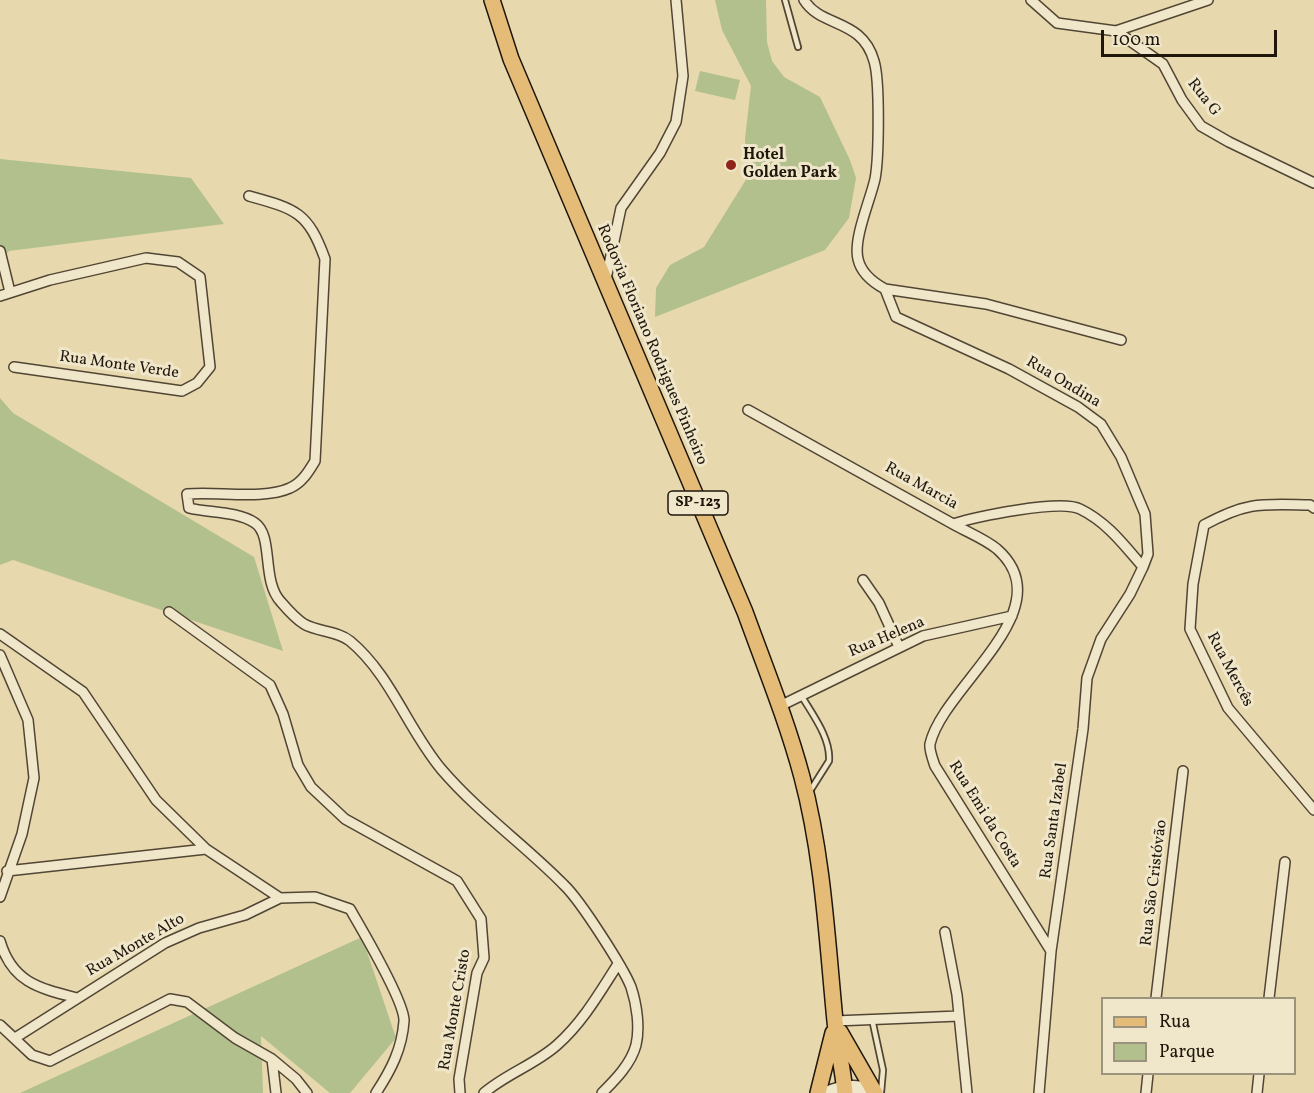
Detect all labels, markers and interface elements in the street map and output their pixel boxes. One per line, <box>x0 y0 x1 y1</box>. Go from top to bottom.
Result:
scale bar <box>1104 18 1280 56</box>
text: 100 m <box>1112 28 1161 53</box>
street label: Rua G <box>1182 75 1224 121</box>
place label: Hotel Golden Park <box>743 146 837 184</box>
marker: Hotel Golden Park <box>724 158 738 172</box>
street label: Rodovia Floriano Rodrigues Pinheiro <box>592 222 710 468</box>
street label: Rua Monte Verde <box>58 348 180 384</box>
street label: Rua Ondina <box>1022 353 1104 413</box>
street label: Rua Marcia <box>881 459 961 515</box>
road number: SP-123 <box>668 491 728 515</box>
street label: Rua Helena <box>846 613 928 663</box>
street label: Rua Mercês <box>1201 629 1257 711</box>
street label: Rua Emi da Costa <box>943 758 1025 872</box>
street label: Rua Santa Izabel <box>1037 762 1073 880</box>
street label: Rua São Cristóvão <box>1138 819 1172 947</box>
street label: Rua Monte Alto <box>84 910 188 982</box>
street label: Rua Monte Cristo <box>436 948 476 1072</box>
legend <box>1101 997 1296 1075</box>
text: Rua <box>1159 1010 1190 1035</box>
text: Parque <box>1159 1040 1214 1065</box>

